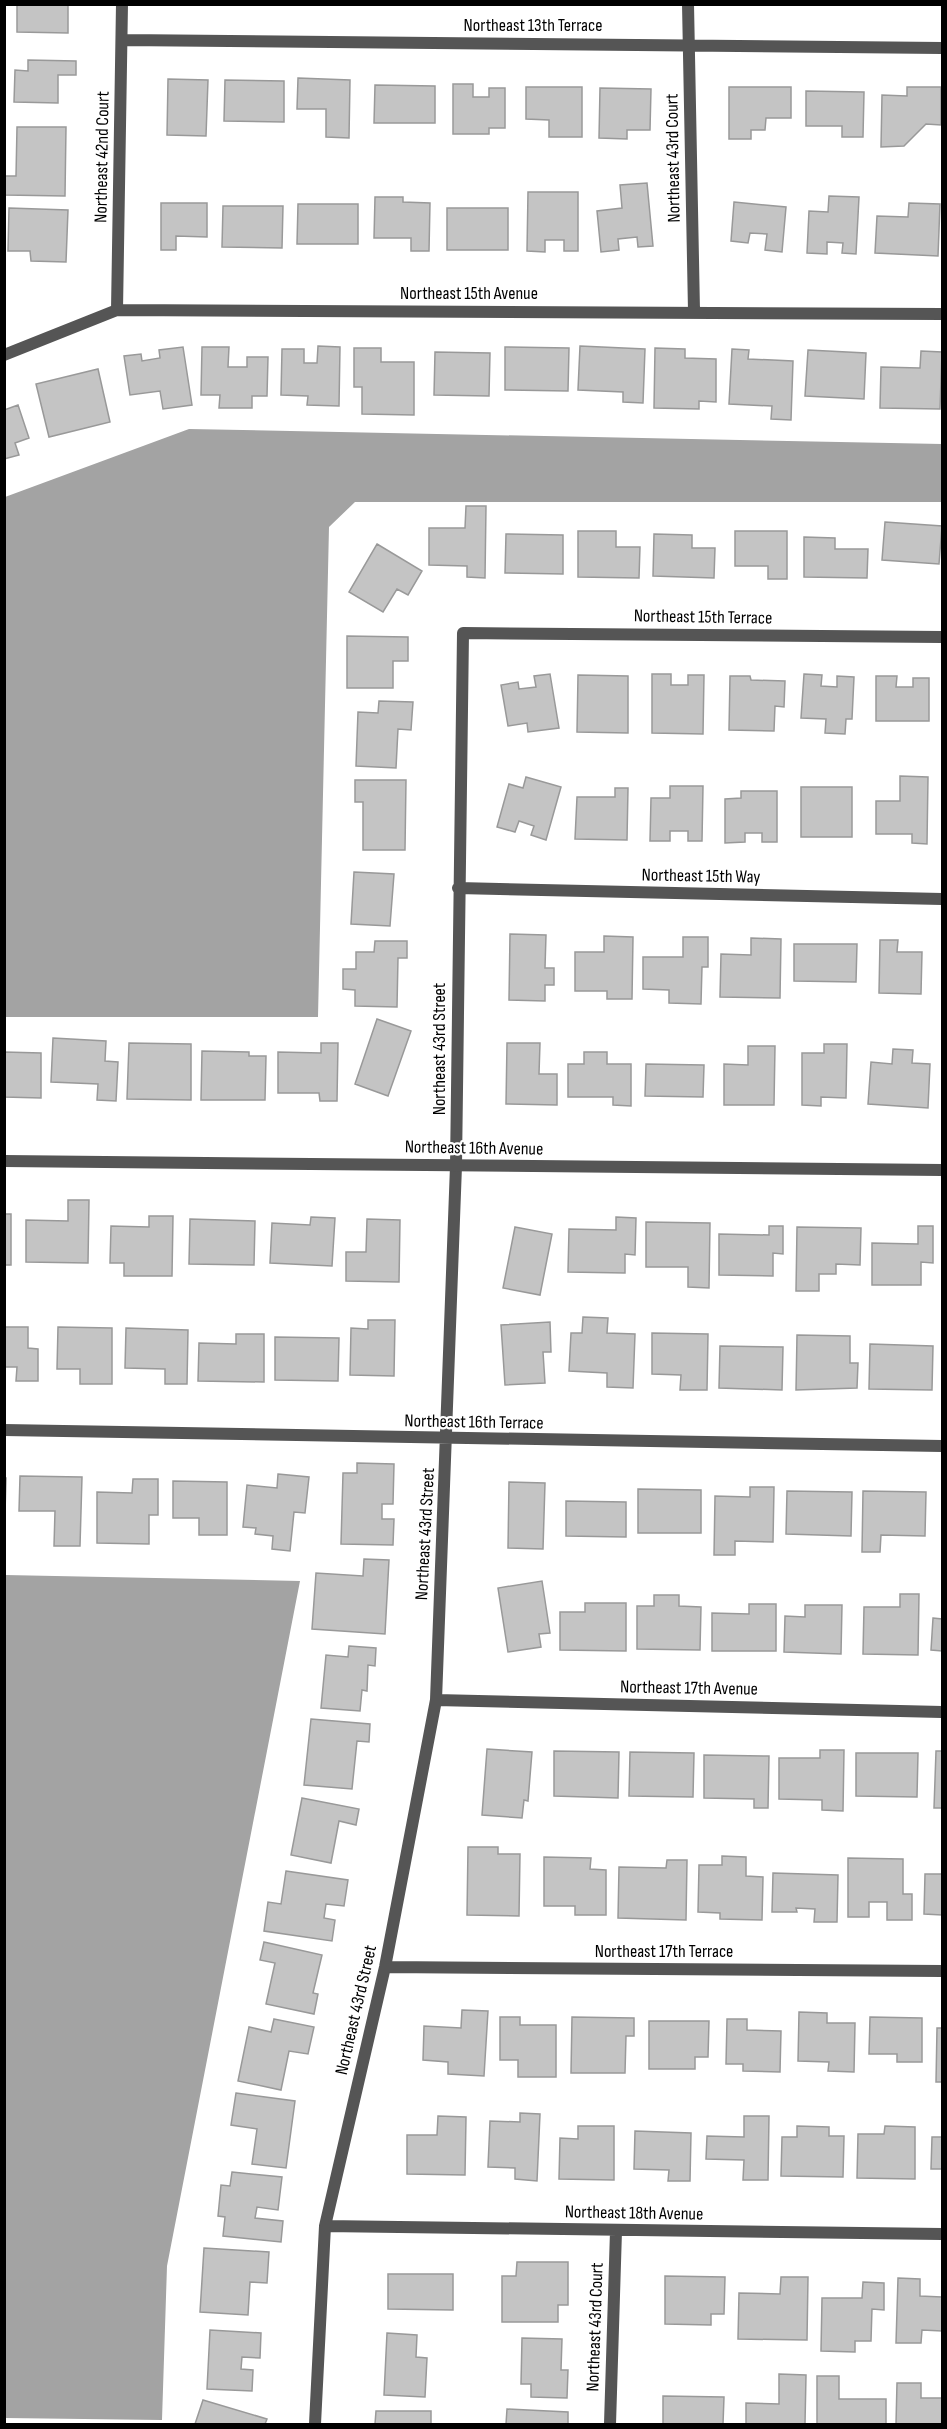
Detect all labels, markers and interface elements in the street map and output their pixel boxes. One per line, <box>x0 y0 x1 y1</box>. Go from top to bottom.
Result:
street label: Northeast 13th Terrace <box>464 15 602 36</box>
street label: Northeast 42nd Court <box>90 90 114 223</box>
street label: Northeast 43rd Court <box>661 93 685 223</box>
street label: Northeast 15th Avenue <box>400 283 538 304</box>
street label: Northeast 15th Terrace <box>634 605 772 629</box>
street label: Northeast 15th Way <box>641 864 761 888</box>
street label: Northeast 43rd Street <box>429 982 450 1115</box>
street label: Northeast 16th Avenue <box>405 1136 543 1160</box>
street label: Northeast 16th Terrace <box>404 1410 544 1434</box>
street label: Northeast 43rd Street <box>411 1467 439 1601</box>
street label: Northeast 17th Avenue <box>620 1676 758 1700</box>
street label: Northeast 17th Terrace <box>595 1941 733 1962</box>
street label: Northeast 43rd Street <box>331 1943 381 2077</box>
street label: Northeast 18th Avenue <box>565 2201 703 2225</box>
street label: Northeast 43rd Court <box>582 2262 608 2392</box>

